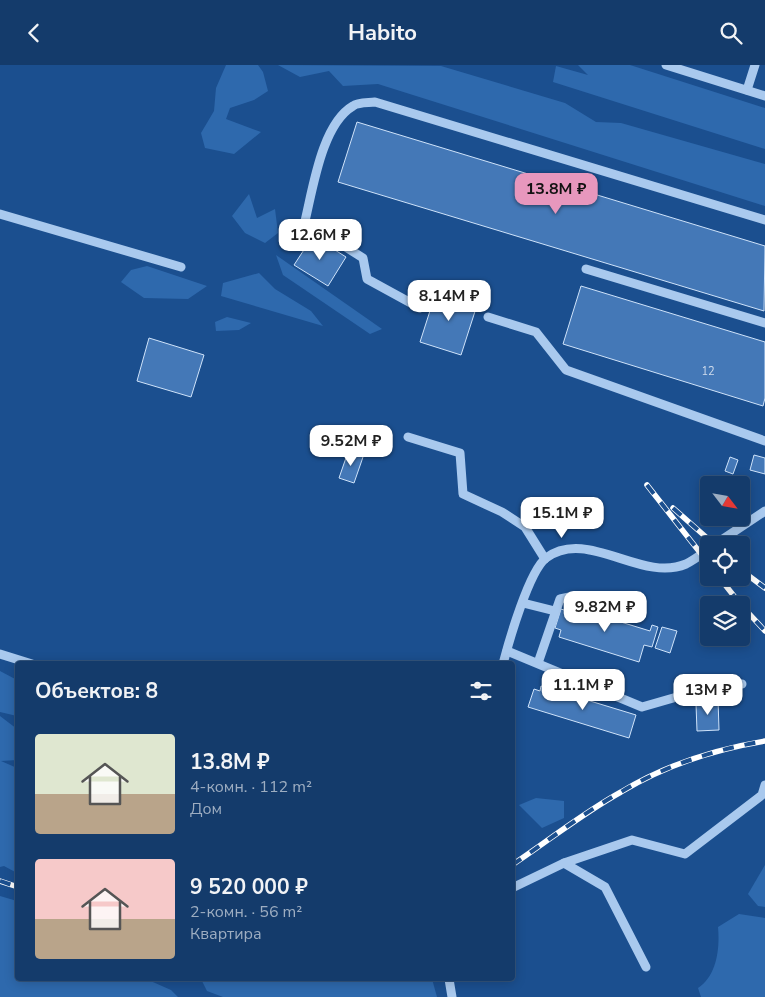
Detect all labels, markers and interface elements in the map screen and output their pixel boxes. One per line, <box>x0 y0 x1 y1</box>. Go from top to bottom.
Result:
text: Habito <box>348 18 417 48</box>
icon: back <box>20 19 48 47</box>
icon: search <box>717 19 745 47</box>
pin: 13.8M ₽ <box>510 173 602 215</box>
text: 13.8M ₽ <box>526 178 586 200</box>
pin: 12.6M ₽ <box>274 219 366 261</box>
text: 12.6M ₽ <box>290 224 350 246</box>
pin: 8.14M ₽ <box>403 279 495 322</box>
text: 8.14M ₽ <box>419 285 479 307</box>
house number: 12 <box>701 364 715 379</box>
pin: 9.52M ₽ <box>305 425 397 467</box>
text: 9.52M ₽ <box>321 430 381 452</box>
north arrow <box>700 476 750 526</box>
map controls <box>700 476 750 646</box>
pin: 15.1M ₽ <box>516 497 608 539</box>
text: 15.1M ₽ <box>532 502 592 524</box>
button: locate <box>700 536 750 586</box>
pin: 9.82M ₽ <box>559 591 651 633</box>
text: 9.82M ₽ <box>575 596 635 618</box>
button: layers <box>700 596 750 646</box>
pin: 11.1M ₽ <box>537 669 629 711</box>
pin: 13M ₽ <box>673 673 743 716</box>
text: 11.1M ₽ <box>553 674 613 696</box>
text: Объектов: 8 <box>35 677 158 705</box>
icon: filters <box>467 677 495 705</box>
text: 13M ₽ <box>684 679 732 701</box>
text: 13.8M ₽ <box>190 748 270 776</box>
icon: home <box>75 754 135 814</box>
text: 4-комн. · 112 m² <box>190 776 312 798</box>
text: Дом <box>190 798 222 820</box>
text: 9 520 000 ₽ <box>190 873 308 901</box>
icon: home <box>75 879 135 939</box>
text: 2-комн. · 56 m² <box>190 901 302 923</box>
text: Квартира <box>190 923 262 945</box>

